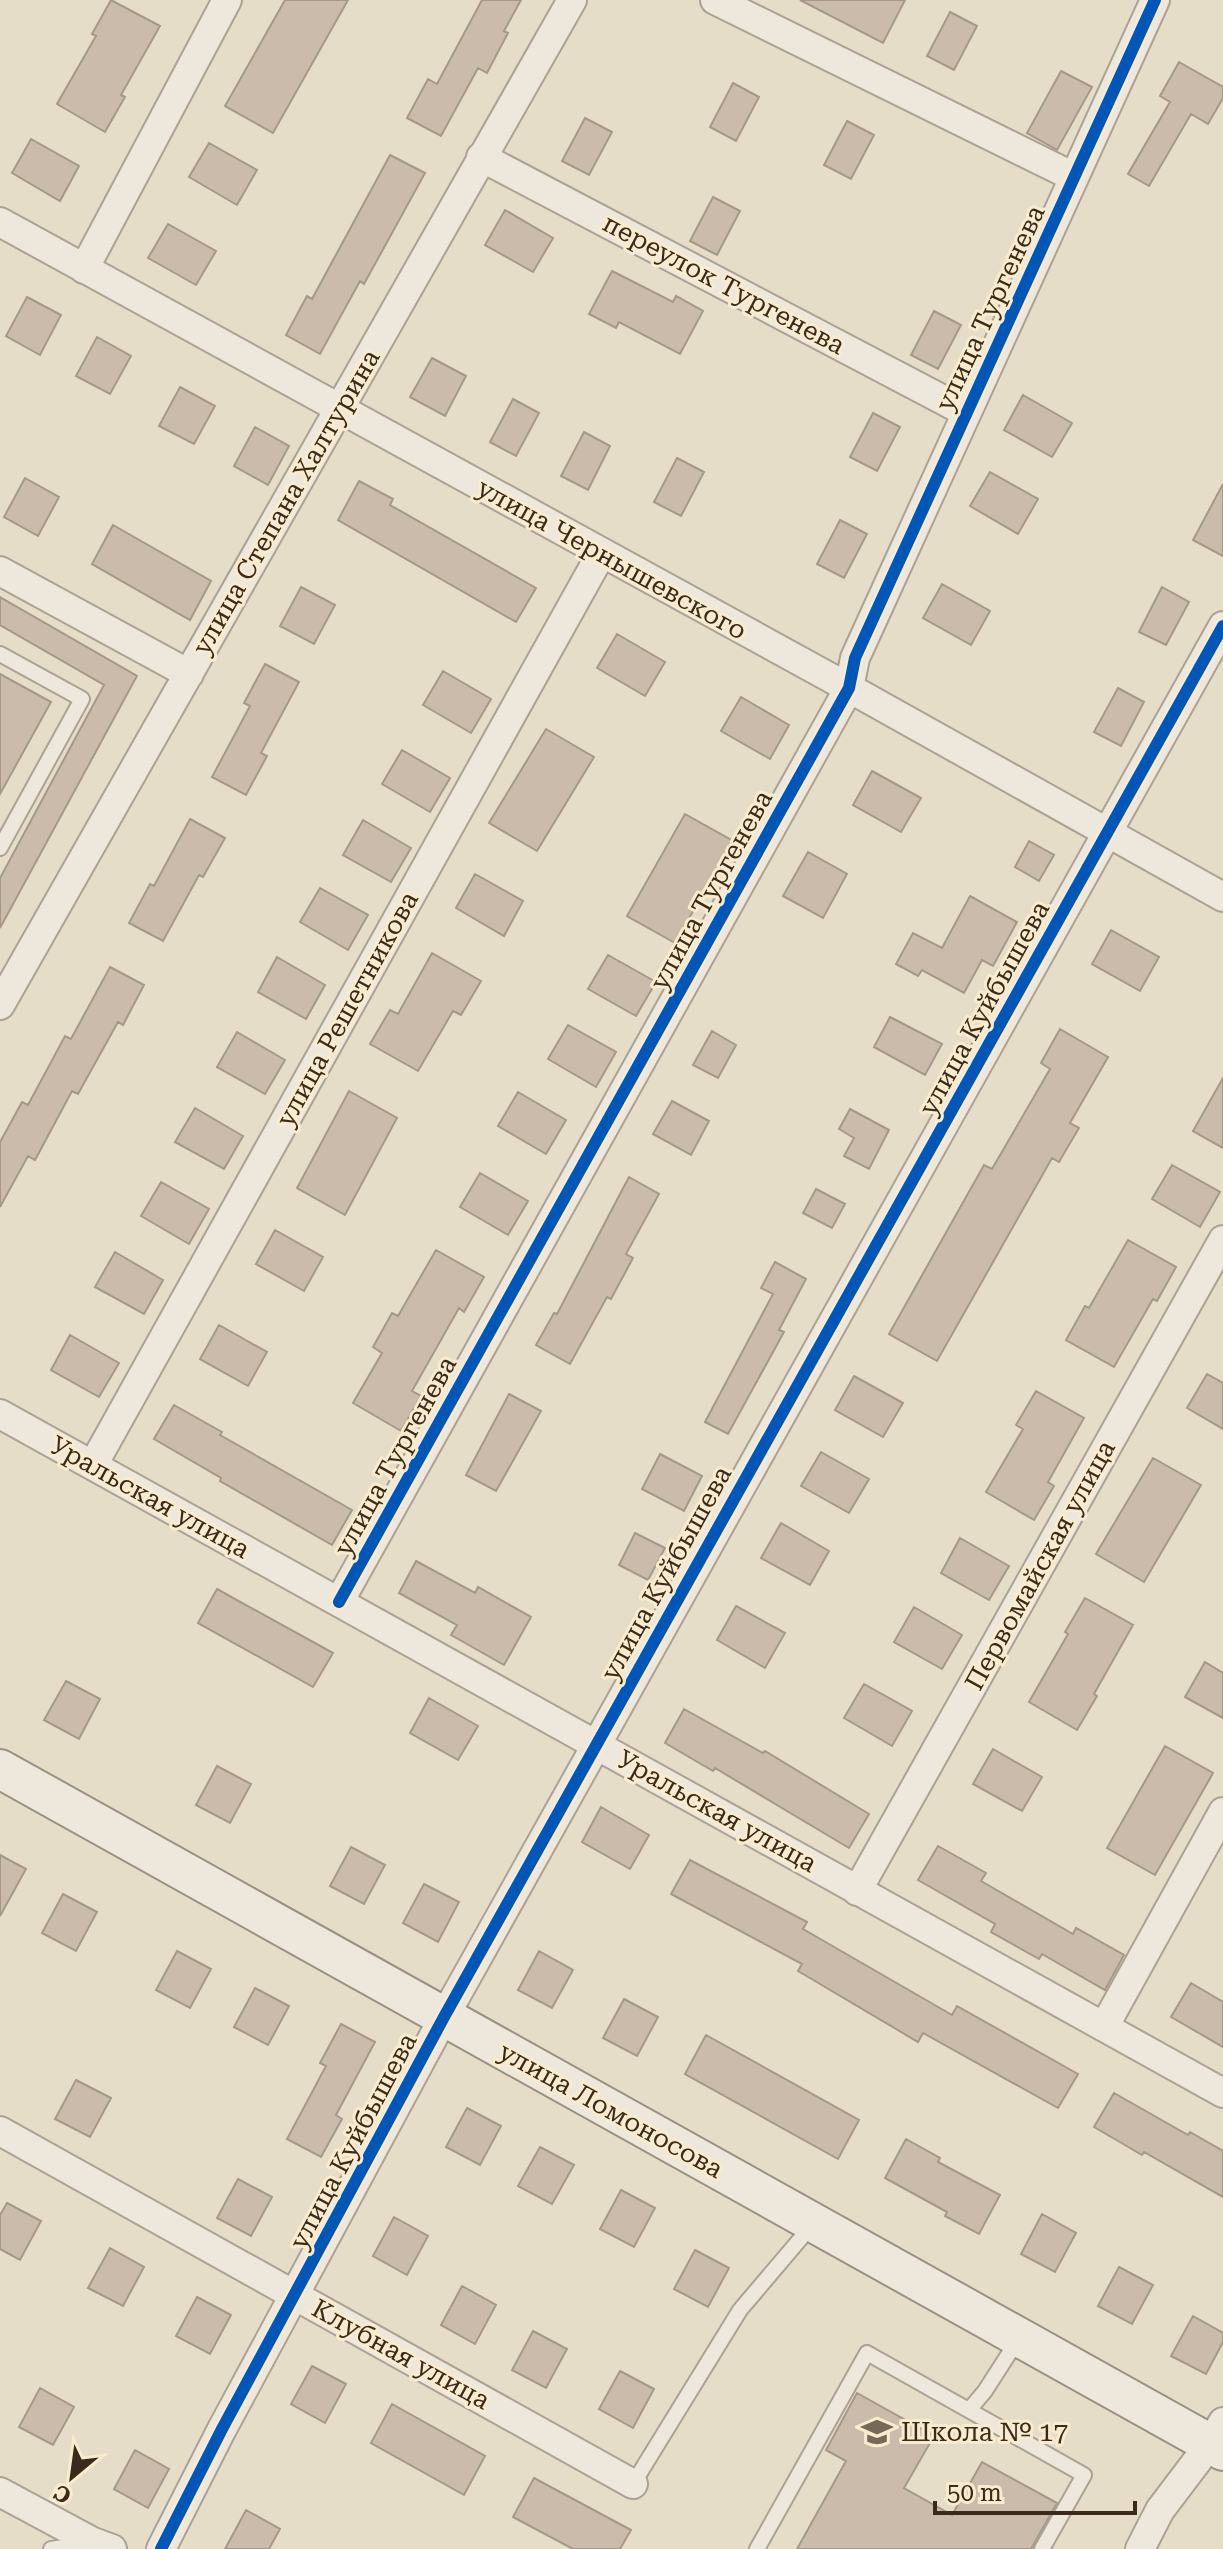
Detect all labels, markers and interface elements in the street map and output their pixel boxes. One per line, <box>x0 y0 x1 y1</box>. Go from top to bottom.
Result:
street label: улица Тургенева <box>929 201 1051 415</box>
street label: переулок Тургенева <box>598 208 850 360</box>
street label: улица Степана Халтурина <box>186 344 386 660</box>
street label: улица Чернышевского <box>472 472 752 646</box>
street label: улица Тургенева <box>644 785 778 995</box>
street label: улица Решетникова <box>270 886 424 1132</box>
street label: улица Куйбышева <box>913 896 1055 1120</box>
street label: улица Тургенева <box>328 1351 462 1561</box>
street label: Уральская улица <box>45 1430 255 1564</box>
street label: Первомайская улица <box>959 1435 1121 1695</box>
street label: улица Куйбышева <box>595 1461 737 1685</box>
street label: Уральская улица <box>612 1744 822 1878</box>
street label: улица Куйбышева <box>283 2028 423 2254</box>
street label: улица Ломоносова <box>494 2036 728 2184</box>
street label: Клубная улица <box>307 2293 495 2415</box>
school or university icon: Школа № 17 <box>860 2415 894 2449</box>
place label: Школа № 17 <box>901 2417 1068 2447</box>
north arrow <box>32 2437 112 2517</box>
scale bar <box>935 2465 1135 2515</box>
text: С <box>50 2479 75 2509</box>
text: 50 m <box>947 2479 1002 2507</box>

